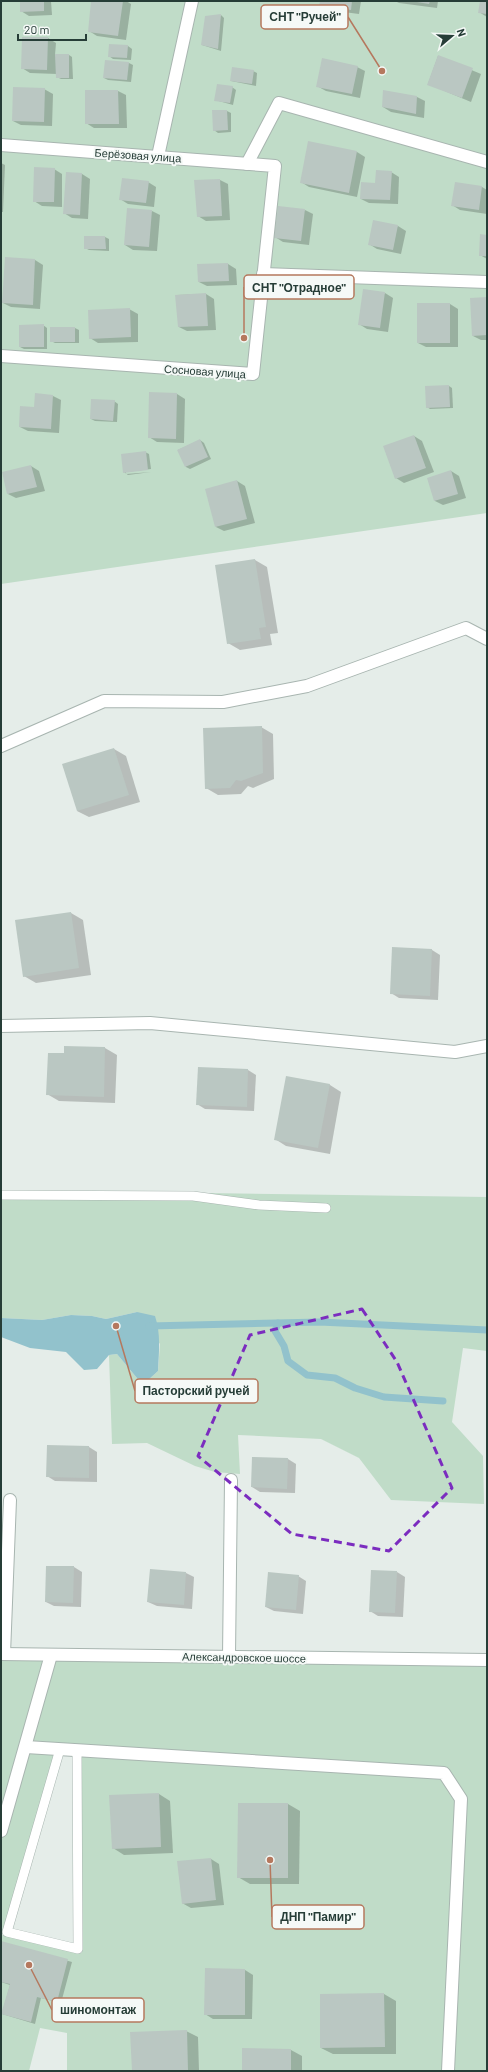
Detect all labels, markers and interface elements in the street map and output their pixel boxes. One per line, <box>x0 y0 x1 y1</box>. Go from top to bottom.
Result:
callout: СНТ "Ручей" <box>261 5 348 29</box>
text: СНТ "Ручей" <box>269 9 341 24</box>
scale bar <box>18 16 86 42</box>
north arrow <box>432 16 472 56</box>
text: 20 m <box>24 22 50 36</box>
text: N <box>455 27 469 38</box>
street label: Берёзовая улица <box>94 145 183 165</box>
callout: СНТ "Отрадное" <box>244 275 354 299</box>
text: СНТ "Отрадное" <box>252 280 347 295</box>
street label: Сосновая улица <box>164 362 247 380</box>
callout: Пасторский ручей <box>135 1379 258 1403</box>
text: Пасторский ручей <box>142 1383 250 1398</box>
street label: Александровское шоссе <box>182 1649 306 1665</box>
callout: ДНП "Памир" <box>272 1905 364 1929</box>
text: ДНП "Памир" <box>280 1909 357 1924</box>
callout: шиномонтаж <box>52 1998 144 2022</box>
text: шиномонтаж <box>60 2002 137 2016</box>

